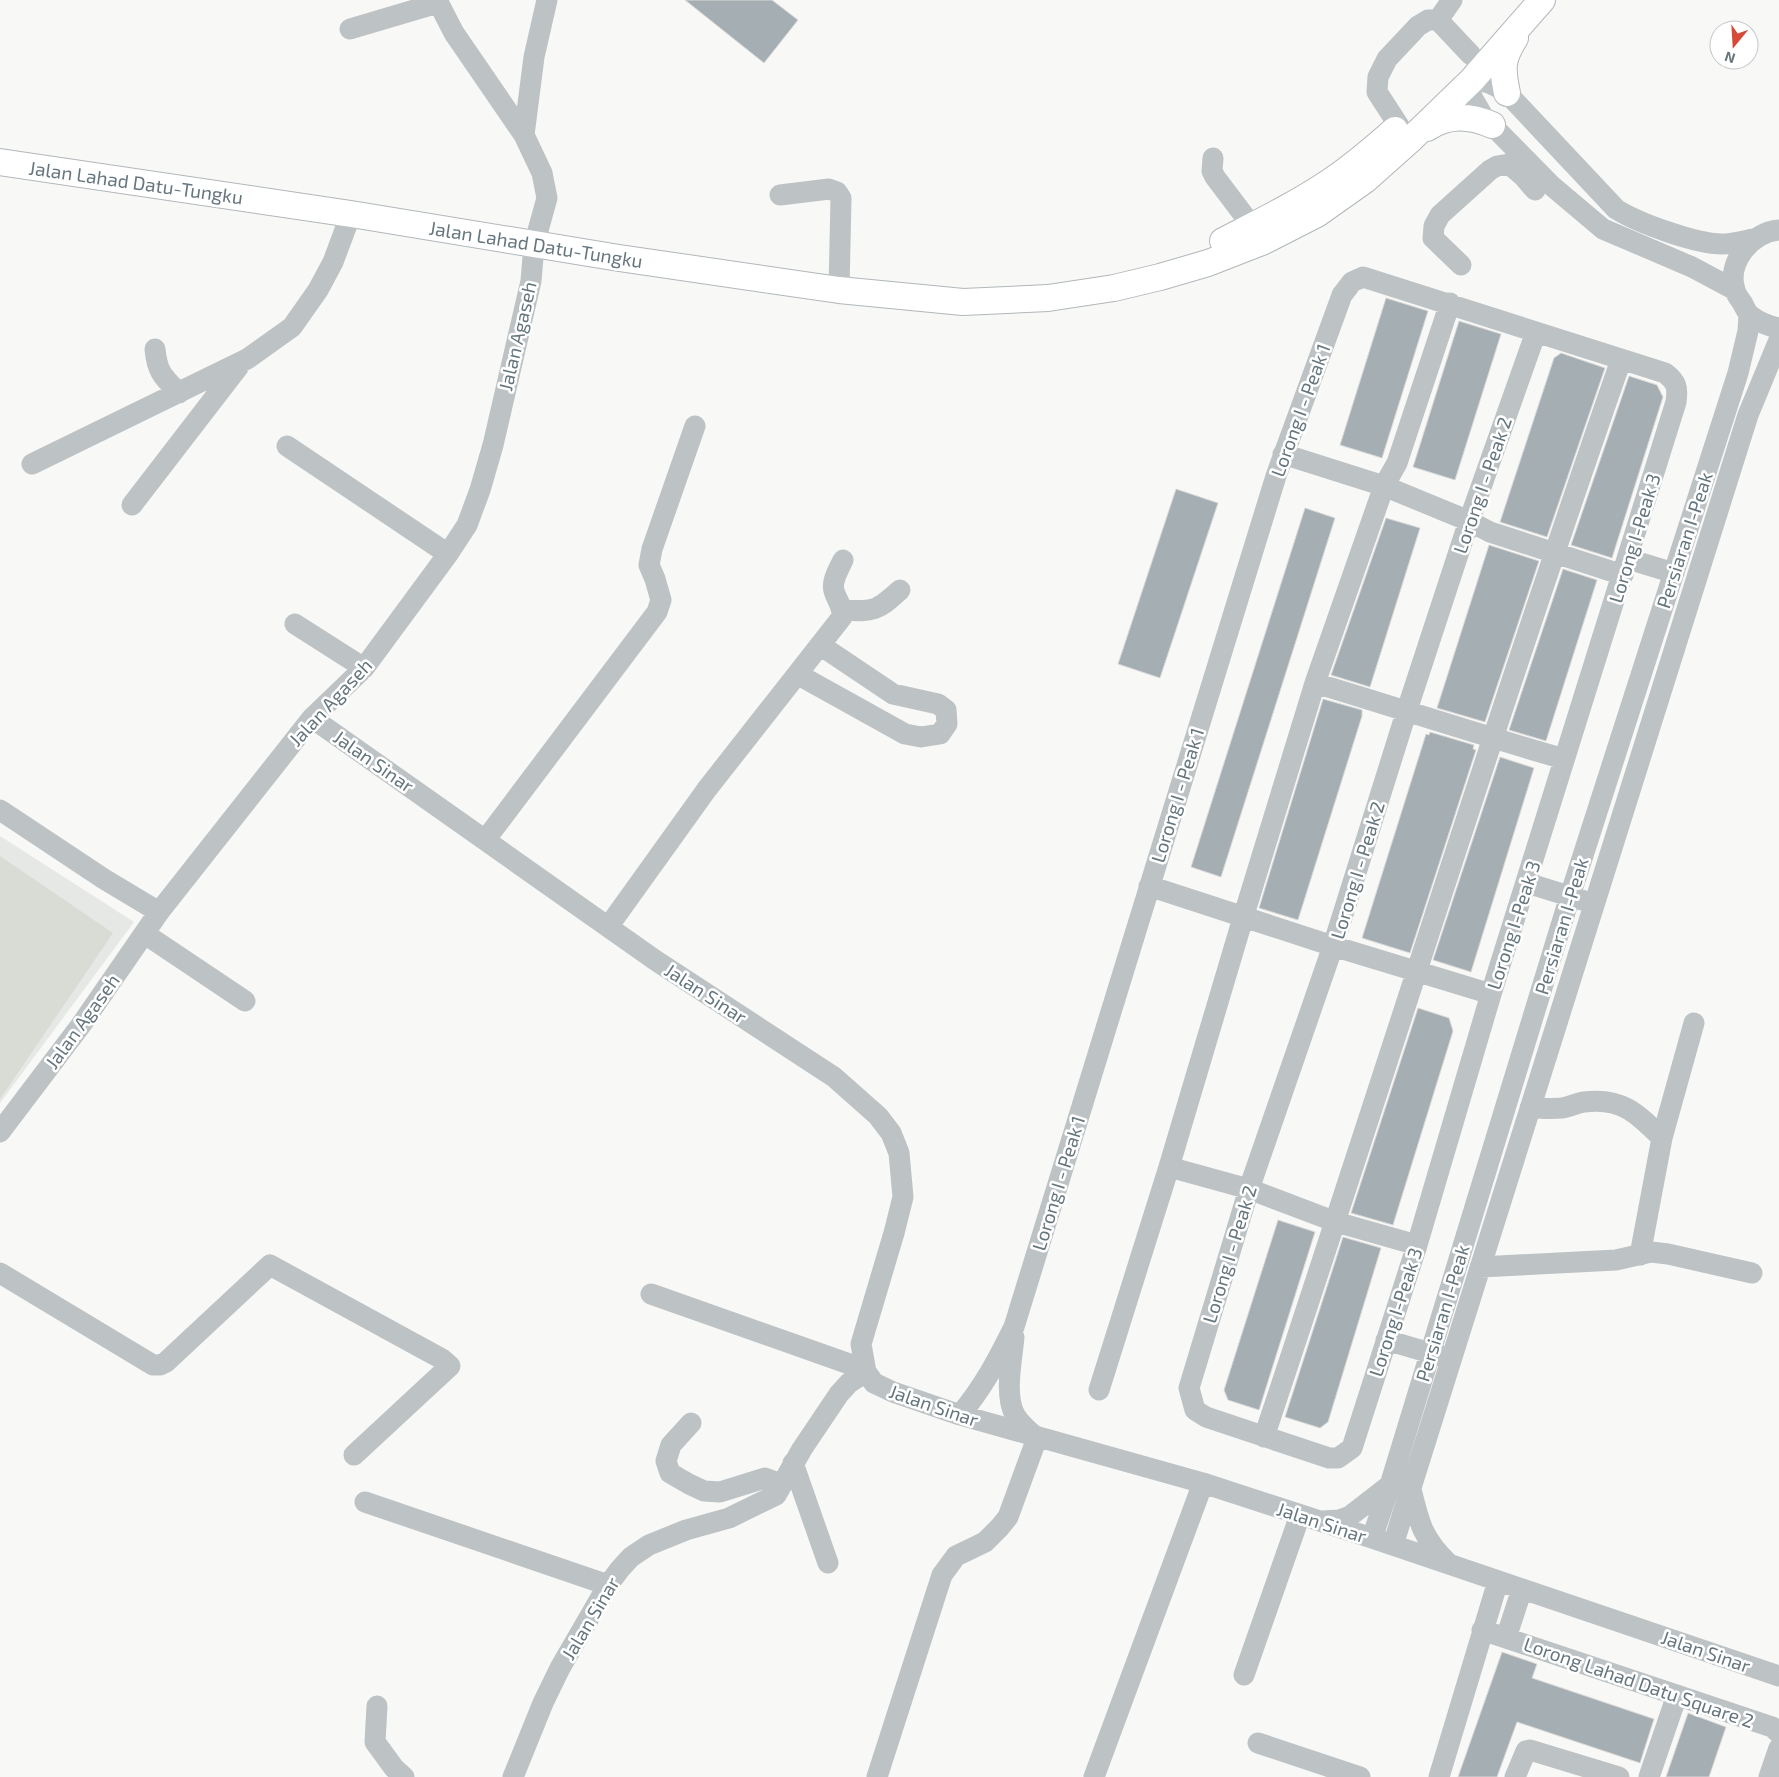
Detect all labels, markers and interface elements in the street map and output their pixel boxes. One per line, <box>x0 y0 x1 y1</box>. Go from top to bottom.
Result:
north arrow <box>1709 20 1759 70</box>
text: N <box>1722 48 1737 67</box>
street label: Jalan Lahad Datu-Tungku <box>27 156 245 208</box>
street label: Jalan Lahad Datu-Tungku <box>428 216 644 272</box>
street label: Jalan Agaseh <box>493 279 541 393</box>
street label: Lorong I - Peak 1 <box>1265 340 1335 480</box>
street label: Lorong I - Peak 2 <box>1448 414 1516 556</box>
street label: Persiaran I-Peak <box>1651 469 1717 611</box>
street label: Lorong I-Peak 3 <box>1603 471 1665 605</box>
street label: Jalan Agaseh <box>284 653 376 751</box>
street label: Jalan Sinar <box>329 725 419 797</box>
street label: Lorong I - Peak 1 <box>1146 725 1208 865</box>
street label: Lorong I - Peak 2 <box>1325 798 1389 942</box>
street label: Persiaran I-Peak <box>1529 854 1593 997</box>
street label: Lorong I-Peak 3 <box>1481 858 1545 992</box>
street label: Jalan Sinar <box>661 958 751 1028</box>
street label: Jalan Agaseh <box>40 969 124 1073</box>
street label: Lorong I - Peak 1 <box>1027 1113 1089 1253</box>
street label: Lorong I - Peak 2 <box>1197 1182 1261 1326</box>
street label: Persiaran I-Peak <box>1410 1241 1474 1384</box>
street label: Lorong I-Peak 3 <box>1363 1245 1427 1379</box>
street label: Jalan Sinar <box>886 1379 982 1431</box>
street label: Jalan Sinar <box>1274 1497 1370 1547</box>
street label: Jalan Sinar <box>556 1572 624 1664</box>
street label: Jalan Sinar <box>1658 1625 1754 1677</box>
street label: Lorong Lahad Datu Square 2 <box>1521 1632 1757 1732</box>

